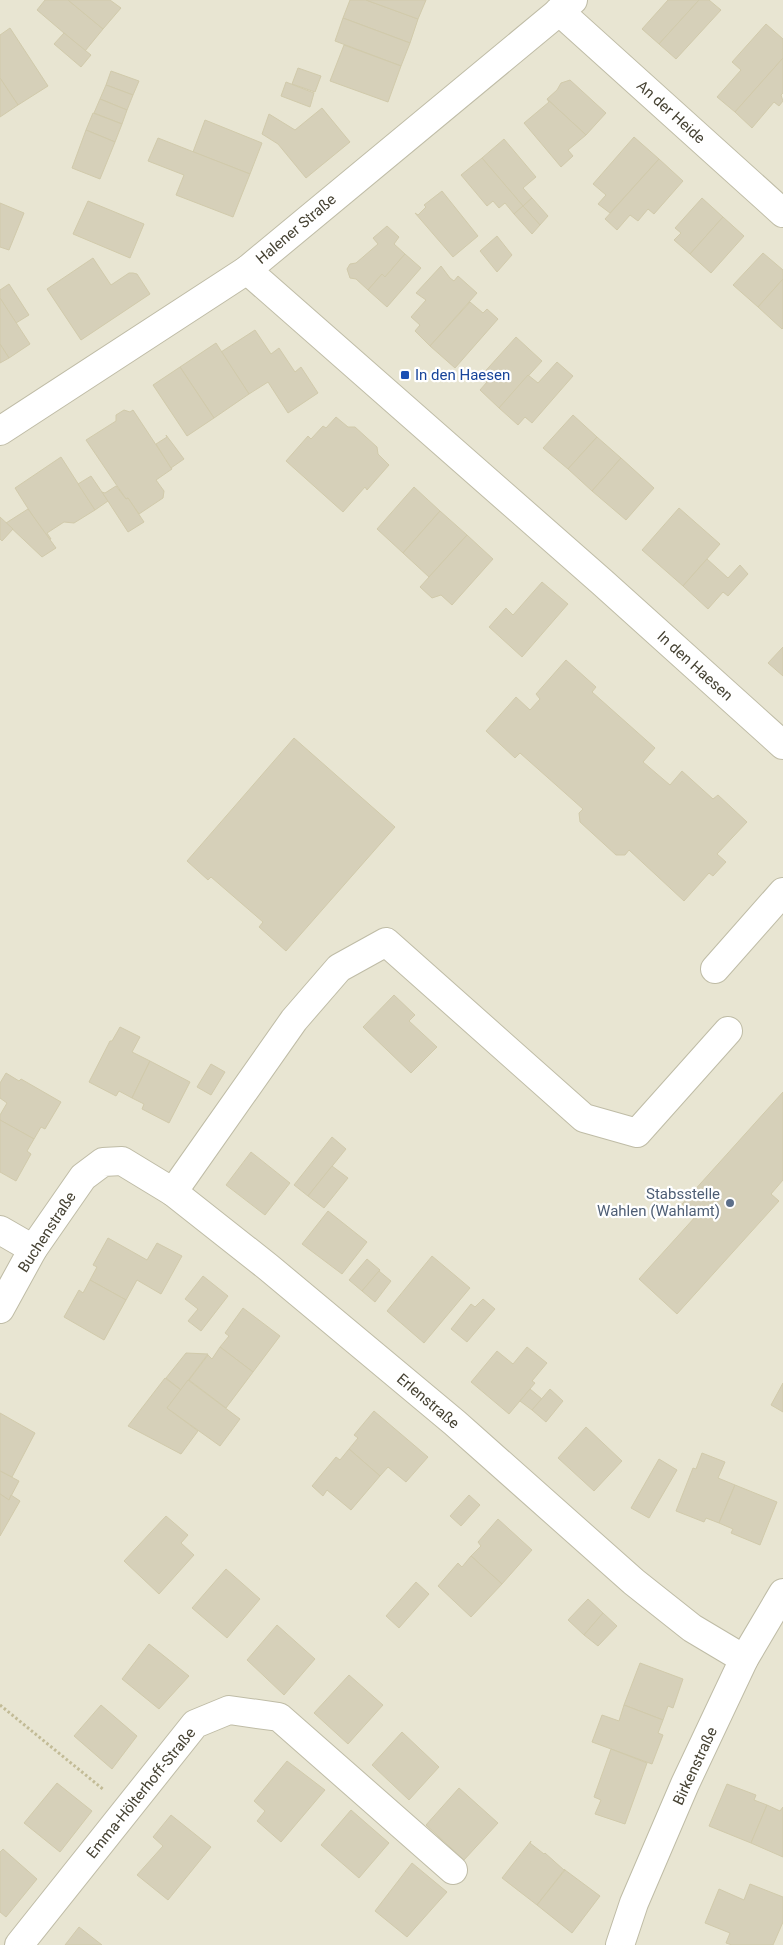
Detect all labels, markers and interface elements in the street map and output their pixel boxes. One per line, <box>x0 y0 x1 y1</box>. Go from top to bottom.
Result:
street label: An der Heide <box>633 77 709 147</box>
street label: Halener Straße <box>252 190 340 268</box>
place label: In den Haesen <box>415 366 510 384</box>
marker: In den Haesen <box>399 369 411 381</box>
street label: In den Haesen <box>654 627 736 705</box>
place label: Stabsstelle Wahlen (Wahlamt) <box>597 1185 720 1220</box>
street label: Buchenstraße <box>14 1188 80 1276</box>
marker: Stabsstelle Wahlen (Wahlamt) <box>724 1197 736 1209</box>
street label: Erlenstraße <box>393 1370 463 1432</box>
street label: Emma-Hölterhoff-Straße <box>83 1724 199 1862</box>
street label: Birkenstraße <box>669 1724 721 1808</box>

